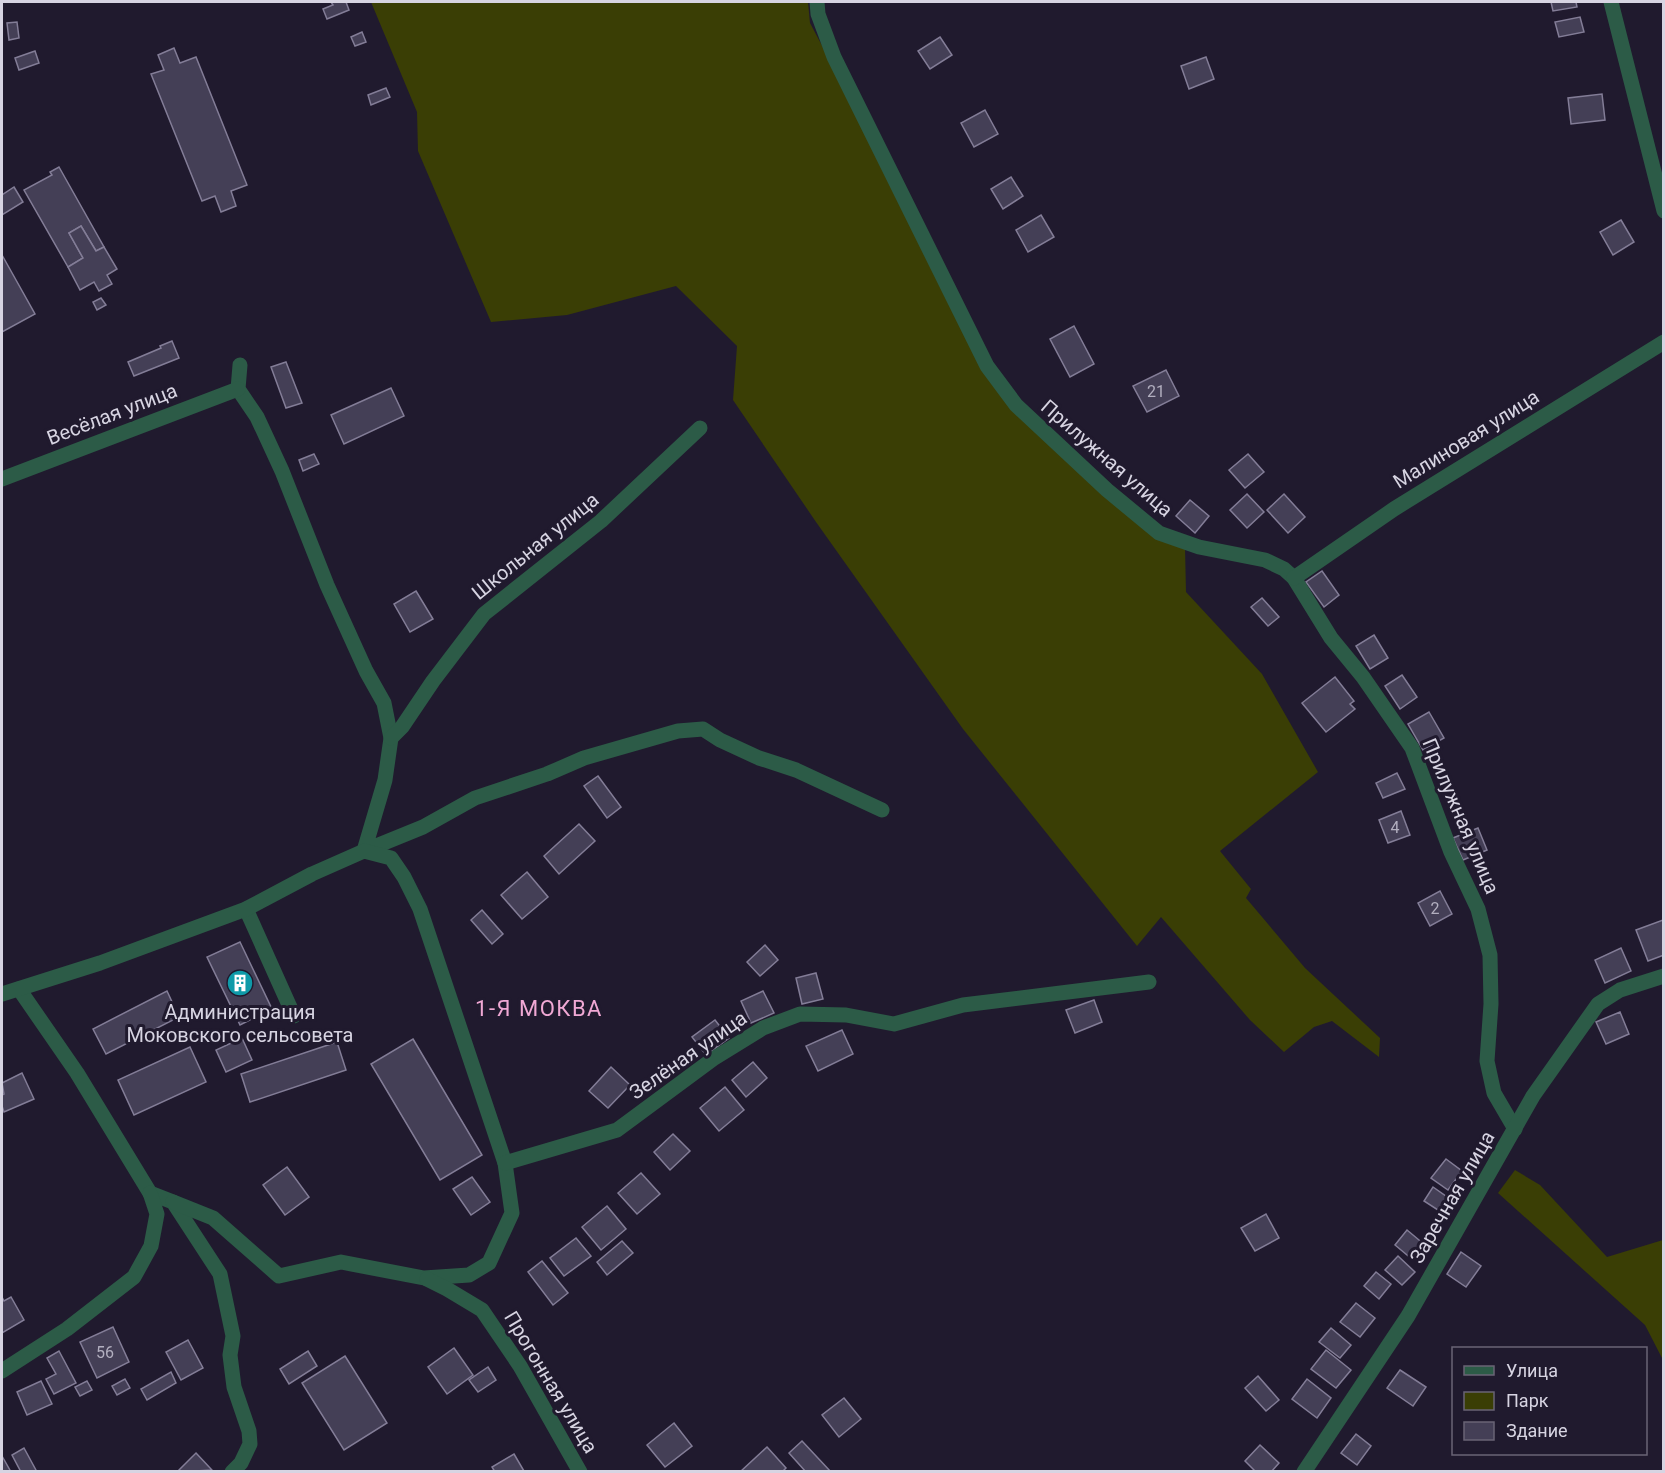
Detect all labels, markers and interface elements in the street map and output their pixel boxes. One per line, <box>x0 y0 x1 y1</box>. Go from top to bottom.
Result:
street label: Весёлая улица <box>44 378 180 450</box>
house number: 21 <box>1147 382 1165 401</box>
street label: Малиновая улица <box>1389 384 1543 494</box>
street label: Прилужная улица <box>1036 394 1178 522</box>
street label: Школьная улица <box>467 487 603 605</box>
street label: Прилужная улица <box>1417 735 1505 897</box>
house number: 4 <box>1391 818 1400 837</box>
house number: 2 <box>1431 899 1440 918</box>
building icon: Администрация Моковского сельсовета <box>225 968 255 998</box>
district label: 1-Я МОКВА <box>475 996 603 1021</box>
place label: Администрация Моковского сельсовета <box>126 1000 354 1047</box>
street label: Зелёная улица <box>625 1006 751 1104</box>
street label: Заречная улица <box>1404 1127 1500 1267</box>
street label: Прогонная улица <box>499 1307 603 1457</box>
house number: 56 <box>96 1343 114 1362</box>
legend <box>1452 1347 1647 1455</box>
text: Улица <box>1506 1360 1558 1381</box>
text: Парк <box>1506 1390 1549 1411</box>
text: Здание <box>1506 1420 1568 1441</box>

